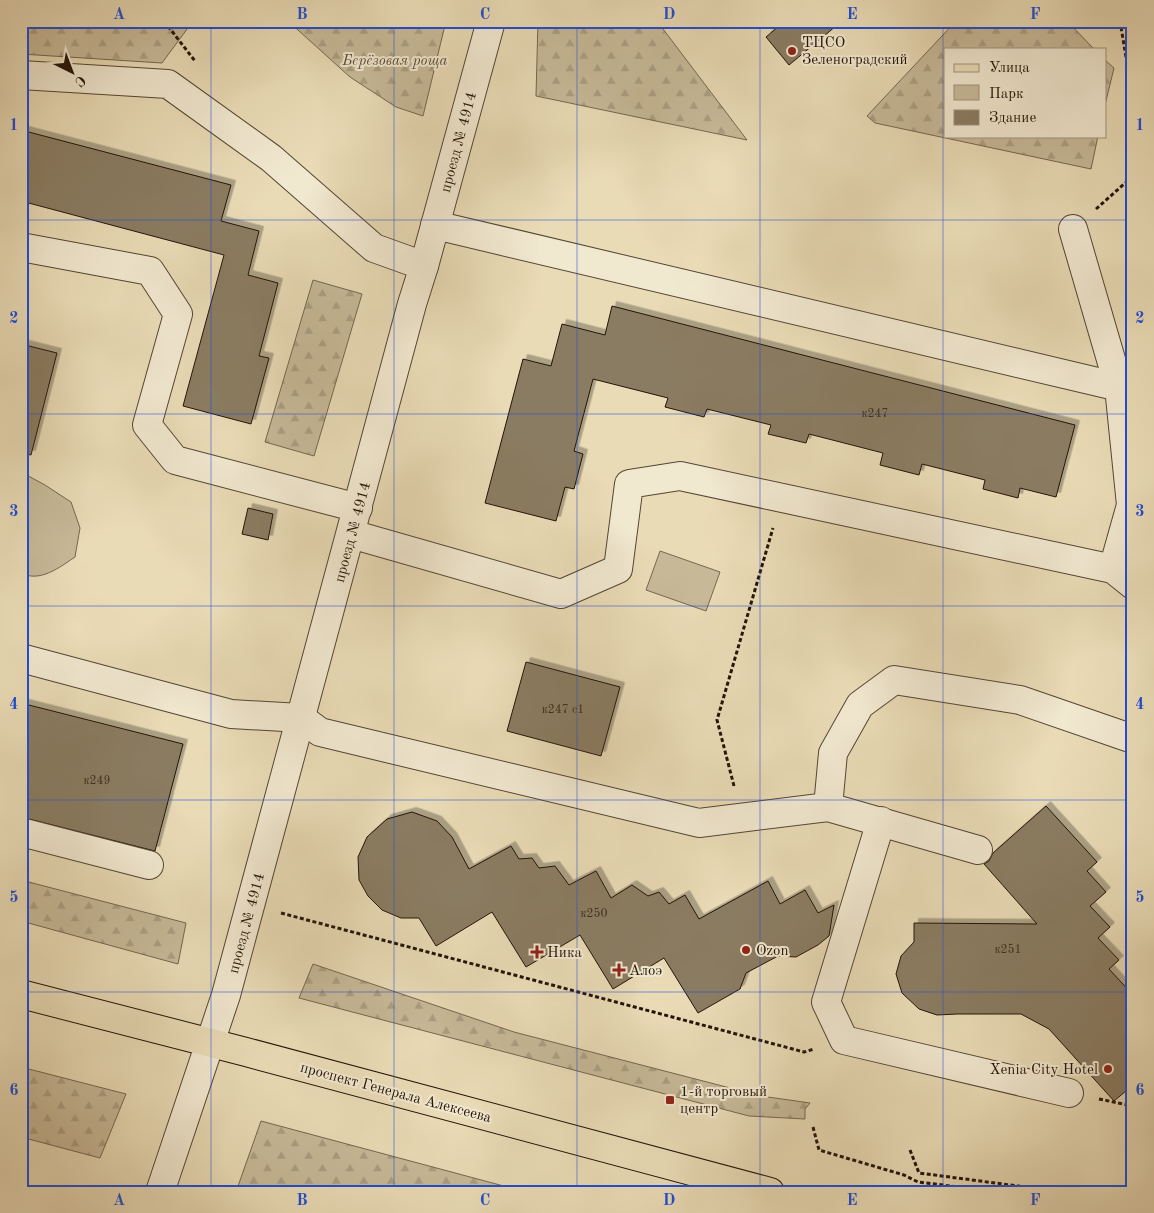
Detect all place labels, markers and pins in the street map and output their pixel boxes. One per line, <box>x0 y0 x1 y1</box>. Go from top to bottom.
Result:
place label: ТЦСО Зеленоградский <box>802 36 908 68</box>
marker: ТЦСО Зеленоградский <box>786 45 798 57</box>
marker: Ozon <box>740 944 752 956</box>
place label: Ozon <box>756 944 789 959</box>
marker: Ника <box>531 946 543 958</box>
place label: Ника <box>547 946 582 961</box>
marker: Алоэ <box>613 964 625 976</box>
place label: Алоэ <box>629 964 662 979</box>
place label: Xenia City Hotel <box>990 1063 1098 1078</box>
marker: Xenia City Hotel <box>1102 1063 1114 1075</box>
place label: 1-й торговый центр <box>680 1085 767 1117</box>
marker: 1-й торговый центр <box>664 1094 676 1106</box>

